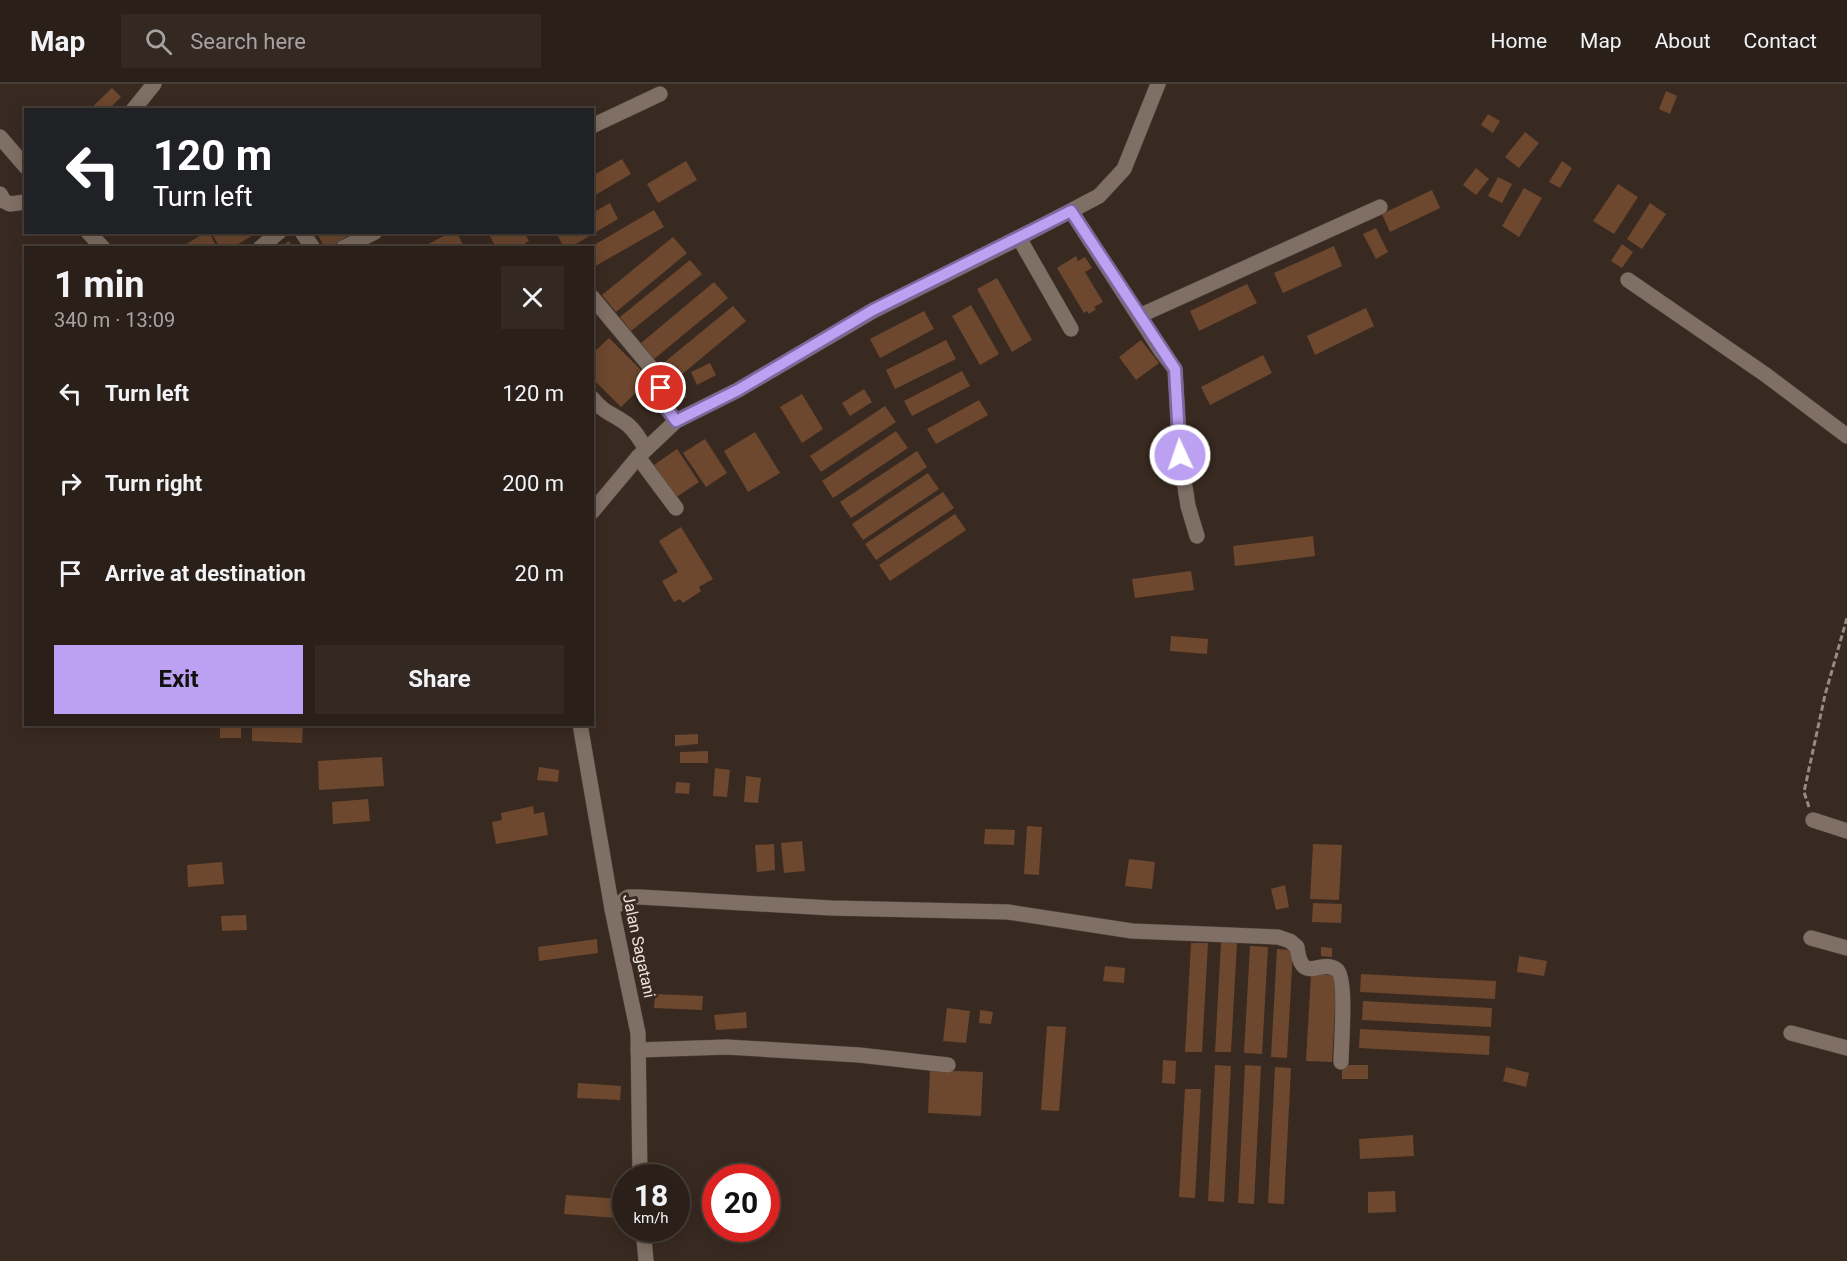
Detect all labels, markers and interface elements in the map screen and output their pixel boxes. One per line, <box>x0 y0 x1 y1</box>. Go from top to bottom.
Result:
search box <box>121 14 541 68</box>
text: Map <box>30 25 85 58</box>
icon: search <box>142 25 175 58</box>
text: Search here <box>190 29 306 54</box>
text: Home <box>1491 29 1547 53</box>
text: Map <box>1580 29 1622 53</box>
text: About <box>1655 29 1711 53</box>
text: Contact <box>1744 29 1817 53</box>
text: 120 m <box>153 131 272 180</box>
icon: left <box>54 132 132 210</box>
text: Turn left <box>153 181 253 213</box>
text: 1 min <box>54 264 145 306</box>
button: close <box>501 266 564 329</box>
text: 340 m · 13:09 <box>54 308 175 332</box>
pin <box>635 362 686 413</box>
icon: arrive <box>644 371 677 404</box>
icon: left <box>54 377 87 410</box>
text: Turn left <box>105 381 189 406</box>
text: 120 m <box>502 381 564 406</box>
position arrow <box>1148 423 1212 487</box>
icon: right <box>54 467 87 500</box>
text: Turn right <box>105 471 202 496</box>
text: 200 m <box>502 471 564 496</box>
icon: arrive <box>54 557 87 590</box>
text: Arrive at destination <box>105 561 306 586</box>
text: 20 m <box>515 561 564 586</box>
button: Exit <box>54 645 303 714</box>
button: Share <box>315 645 564 714</box>
street label: Jalan Sagatani <box>619 892 659 1000</box>
speed limit sign: 20 <box>702 1164 780 1242</box>
text: 18 <box>634 1178 668 1213</box>
text: km/h <box>633 1209 669 1227</box>

